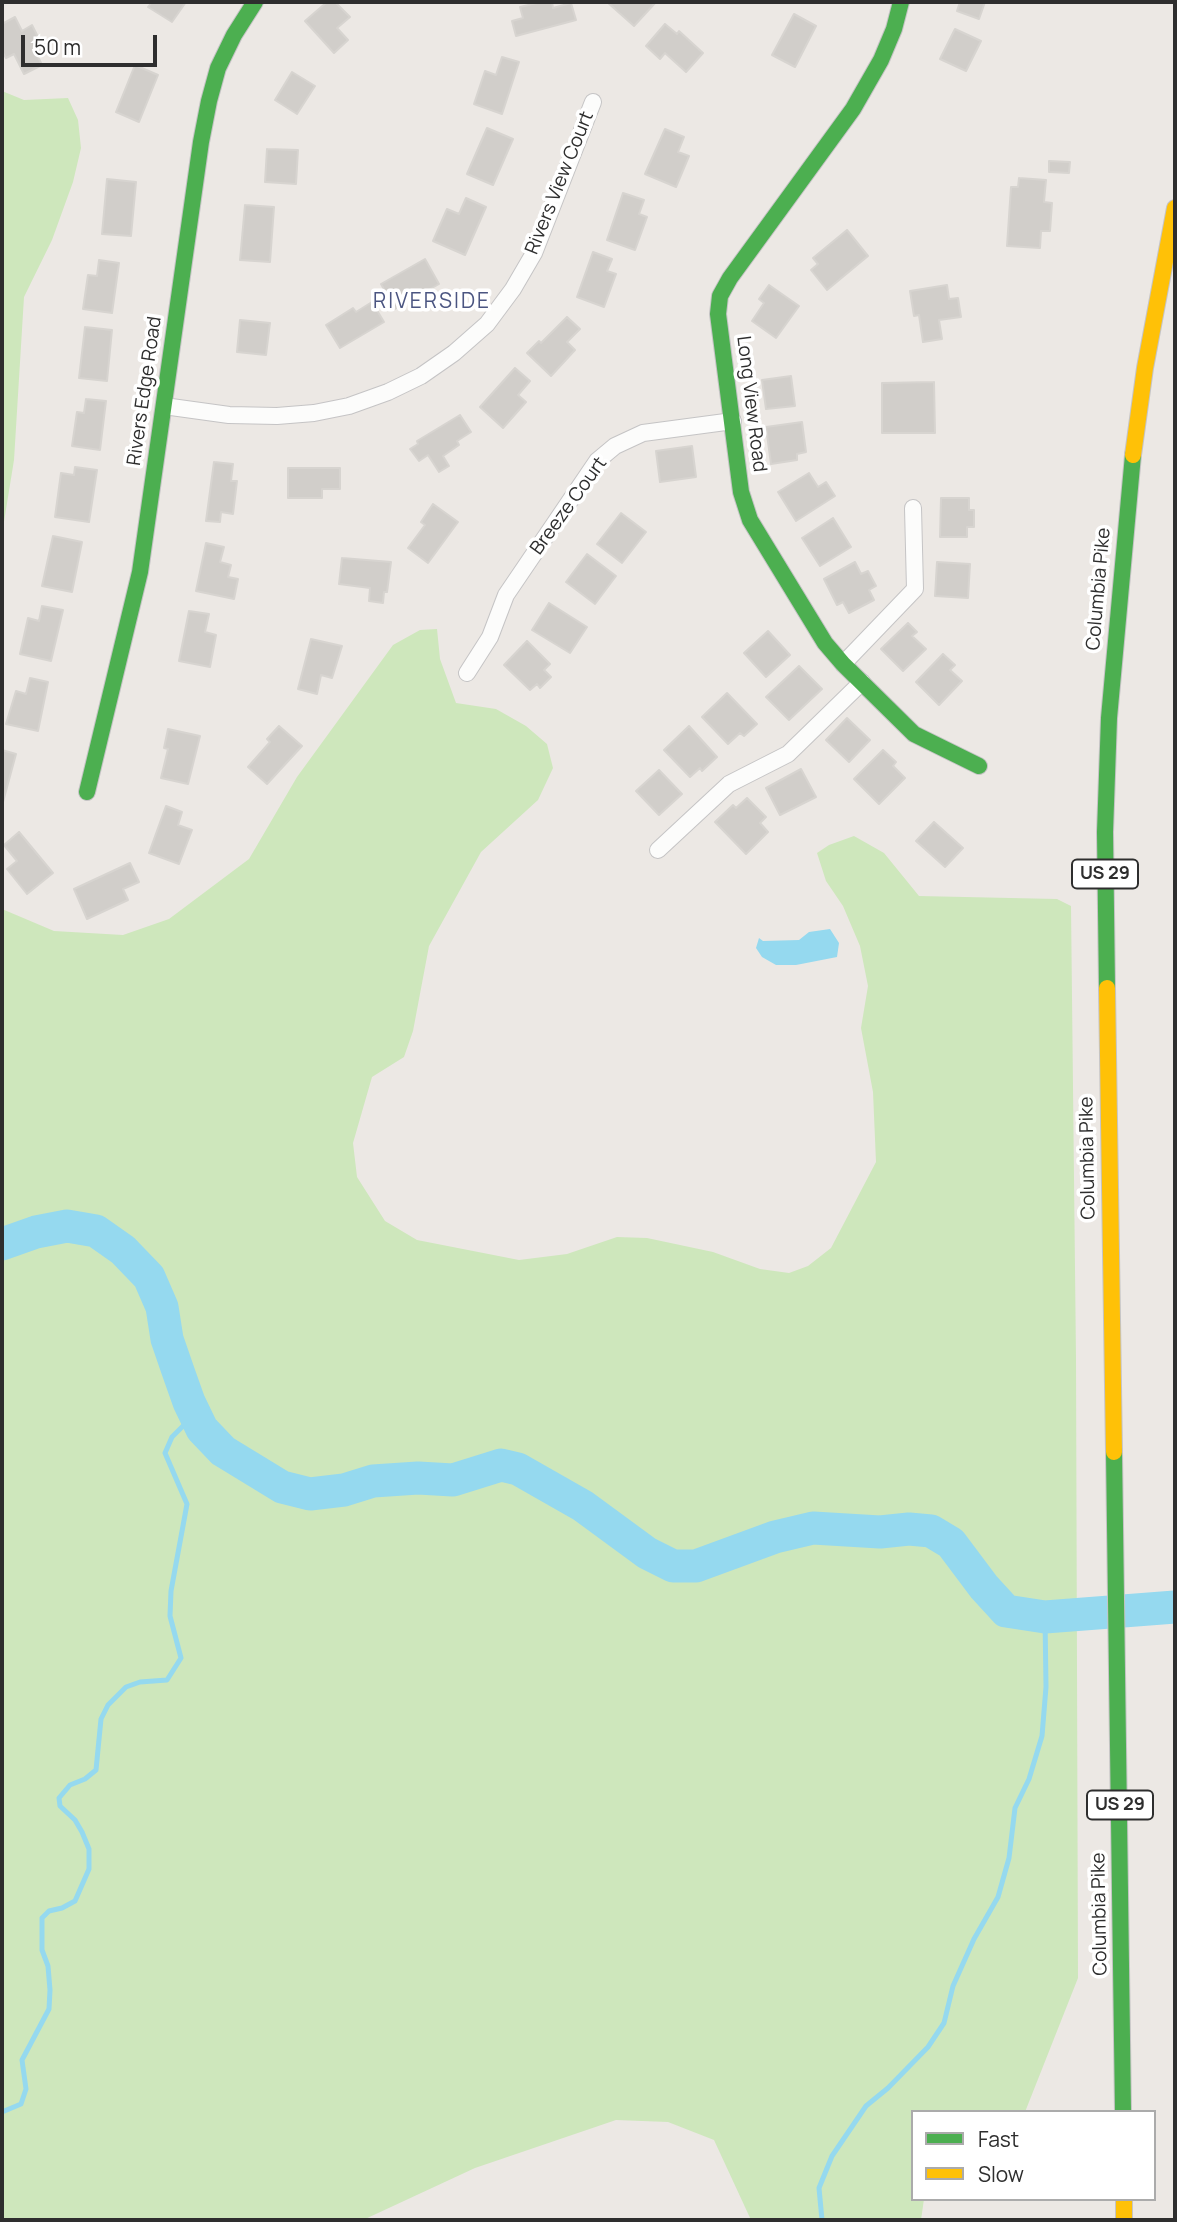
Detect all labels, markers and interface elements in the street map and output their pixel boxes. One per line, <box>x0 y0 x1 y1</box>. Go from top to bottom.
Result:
scale bar <box>24 21 161 65</box>
text: 50 m <box>34 33 81 61</box>
street label: Rivers View Court <box>521 108 599 258</box>
district label: RIVERSIDE <box>374 289 490 315</box>
street label: Rivers Edge Road <box>123 315 167 467</box>
street label: Long View Road <box>731 335 771 473</box>
street label: Breeze Court <box>526 453 612 559</box>
street label: Columbia Pike <box>1082 527 1116 651</box>
road number: US 29 <box>1072 860 1138 888</box>
street label: Columbia Pike <box>1076 1096 1100 1220</box>
road number: US 29 <box>1087 1790 1153 1819</box>
street label: Columbia Pike <box>1088 1852 1112 1976</box>
legend <box>911 2110 1156 2201</box>
text: Fast <box>978 2125 1019 2153</box>
text: Slow <box>978 2160 1024 2188</box>

